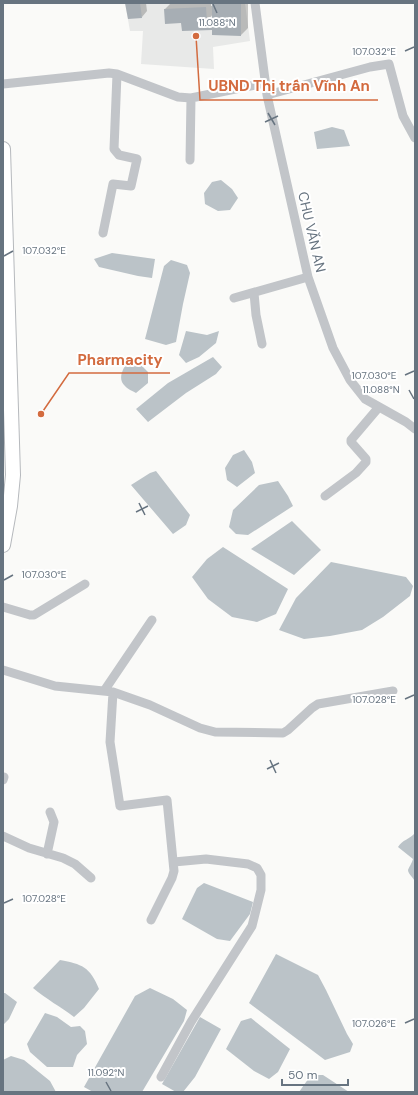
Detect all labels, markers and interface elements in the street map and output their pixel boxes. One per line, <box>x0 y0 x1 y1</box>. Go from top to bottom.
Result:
text: 11.088°N <box>198 16 236 29</box>
text: 107.032°E <box>352 45 396 58</box>
callout: UBND Thị trấn Vĩnh An <box>200 73 378 100</box>
text: UBND Thị trấn Vĩnh An <box>208 76 370 96</box>
street label: CHU VĂN AN <box>294 190 330 274</box>
text: 107.032°E <box>22 244 66 257</box>
callout: Pharmacity <box>69 346 170 373</box>
text: Pharmacity <box>77 350 163 370</box>
text: 107.030°E <box>352 369 397 382</box>
text: 11.088°N <box>362 383 400 396</box>
text: 107.030°E <box>22 568 67 581</box>
text: 107.028°E <box>352 693 396 706</box>
text: 107.028°E <box>22 892 66 905</box>
text: 107.026°E <box>352 1017 396 1030</box>
scale bar <box>282 1061 348 1087</box>
text: 11.092°N <box>88 1066 125 1079</box>
text: 50 m <box>288 1067 317 1083</box>

